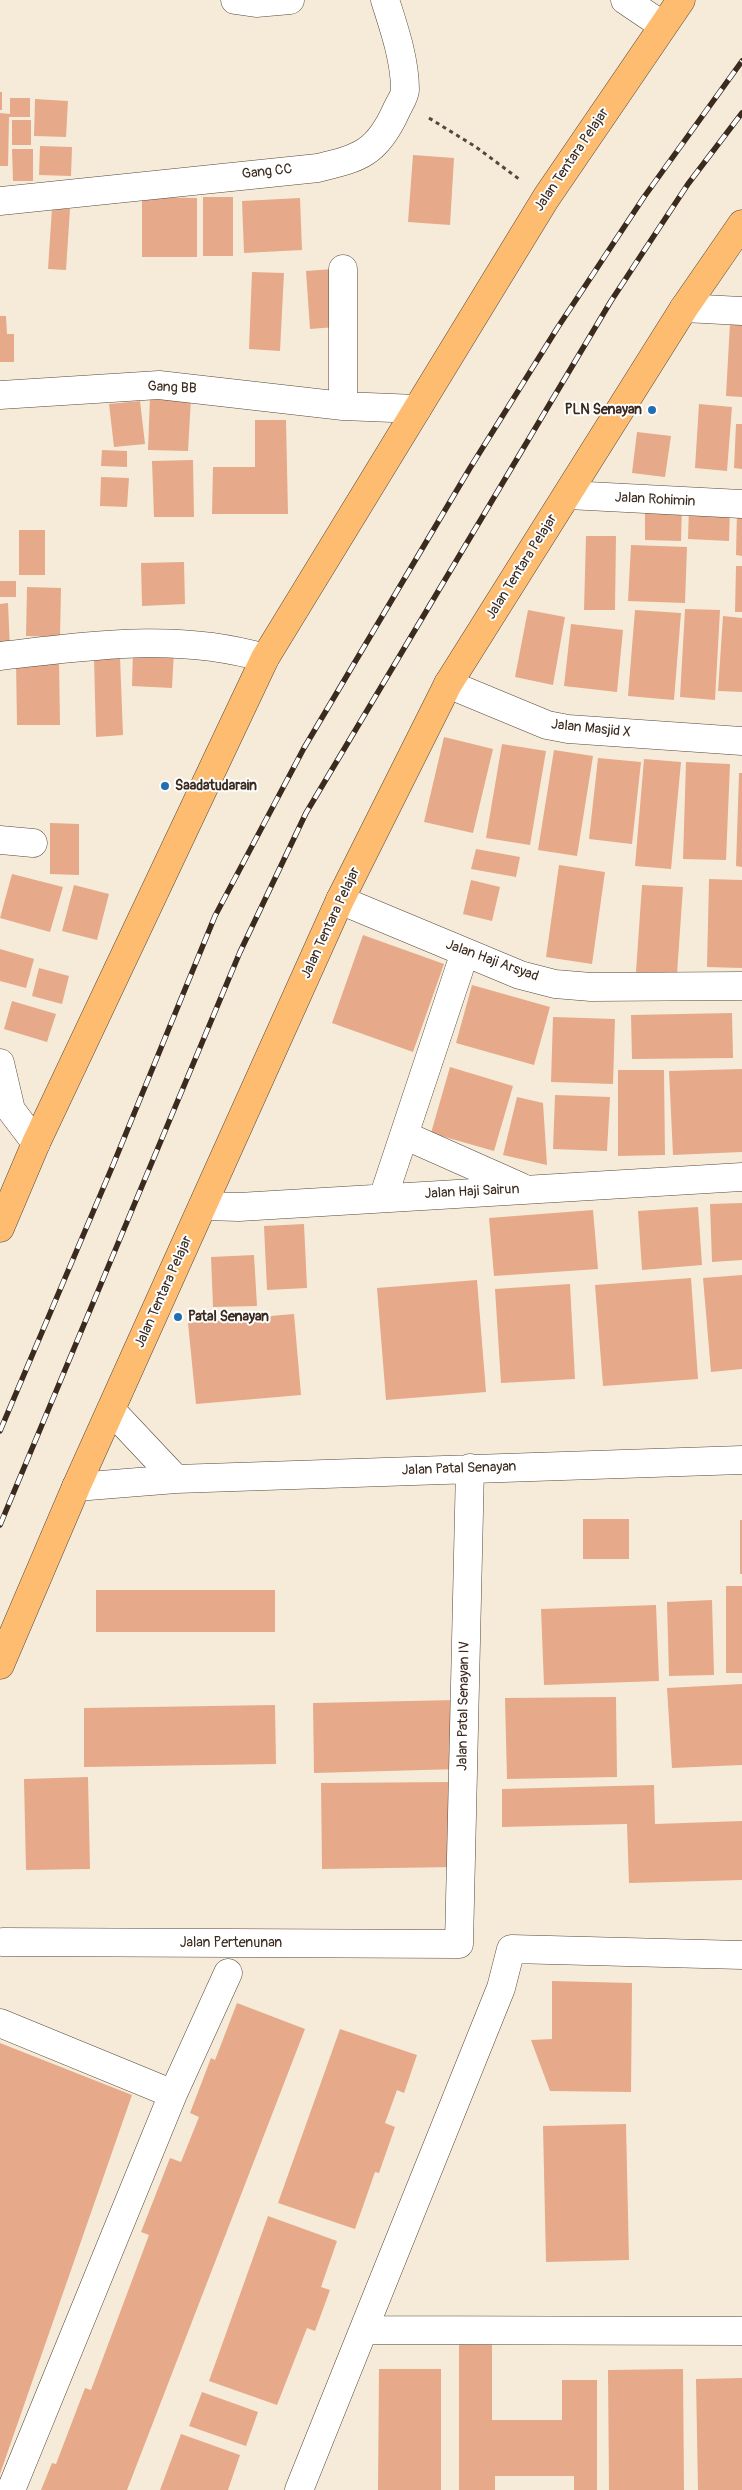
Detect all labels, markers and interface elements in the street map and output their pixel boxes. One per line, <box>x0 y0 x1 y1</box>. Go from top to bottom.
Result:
street label: Jalan Tentara Pelajar <box>531 105 613 215</box>
street label: Gang CC <box>241 161 293 183</box>
street label: Gang BB <box>147 378 197 398</box>
place label: PLN Senayan <box>565 402 642 418</box>
marker: PLN Senayan <box>646 404 658 416</box>
street label: Jalan Rohimin <box>614 489 696 511</box>
street label: Jalan Tentara Pelajar <box>483 511 561 623</box>
street label: Jalan Masjid X <box>550 716 632 742</box>
place label: Saadatudarain <box>175 778 257 794</box>
marker: Saadatudarain <box>159 780 171 792</box>
street label: Jalan Tentara Pelajar <box>298 865 364 981</box>
street label: Jalan Haji Arsyad <box>443 936 541 986</box>
street label: Jalan Haji Sairun <box>424 1181 520 1203</box>
street label: Jalan Tentara Pelajar <box>132 1233 196 1351</box>
place label: Patal Senayan <box>188 1309 269 1325</box>
marker: Patal Senayan <box>172 1311 184 1323</box>
street label: Jalan Patal Senayan <box>401 1459 517 1479</box>
street label: Jalan Patal Senayan IV <box>454 1641 474 1771</box>
street label: Jalan Pertenunan <box>180 1935 282 1951</box>

